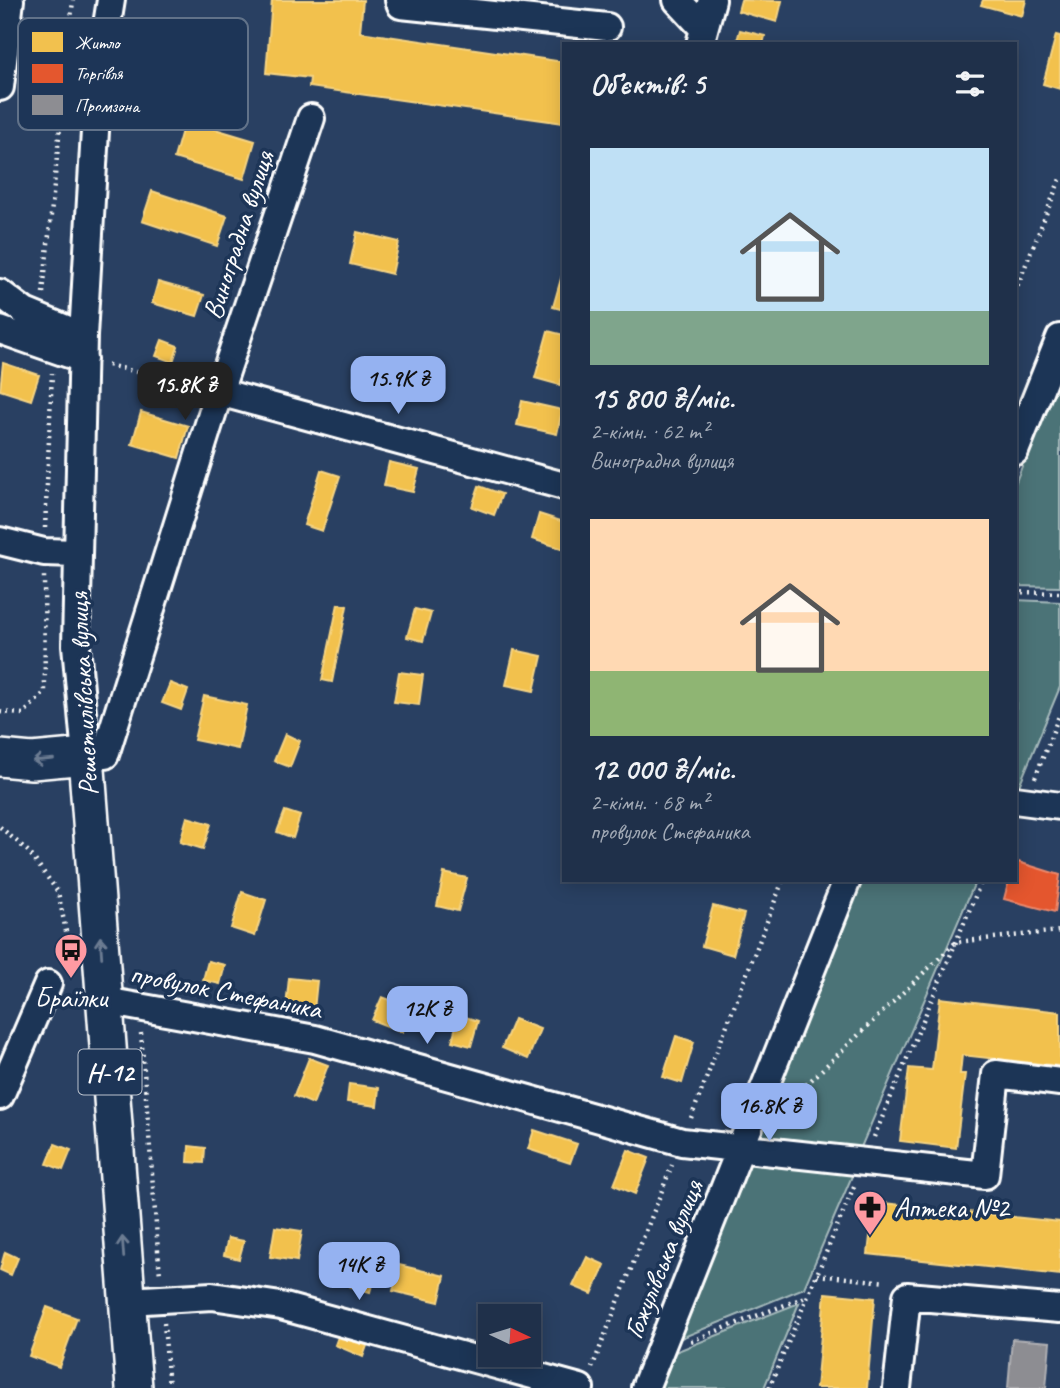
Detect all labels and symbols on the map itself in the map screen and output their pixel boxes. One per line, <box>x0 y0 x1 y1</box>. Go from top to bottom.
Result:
legend <box>18 18 248 130</box>
text: Житло <box>75 31 122 55</box>
text: Торгівля <box>75 62 124 86</box>
text: Промзона <box>75 94 141 118</box>
street label: Виноградна вулиця <box>194 146 282 324</box>
pin: 15.9K ₴ <box>333 356 463 416</box>
pin: 15.8K ₴ <box>120 362 250 422</box>
street label: Решетилівська вулиця <box>60 590 106 797</box>
one-way arrow <box>32 754 55 767</box>
bus stop icon: Браїлки <box>52 931 90 980</box>
one-way arrow <box>94 936 107 958</box>
street label: провулок Стефаника <box>127 955 326 1027</box>
place label: Браїлки <box>35 980 109 1015</box>
pin: 12K ₴ <box>378 986 476 1046</box>
road number: Н-12 <box>78 1050 142 1094</box>
pin: 16.8K ₴ <box>704 1084 834 1143</box>
street label: Гожулівська вулиця <box>615 1174 711 1343</box>
pharmacy icon: Аптека №2 <box>851 1188 889 1237</box>
place label: Аптека №2 <box>894 1190 1011 1225</box>
one-way arrow <box>117 1235 130 1258</box>
pin: 14K ₴ <box>310 1242 408 1302</box>
north arrow <box>478 1304 541 1367</box>

